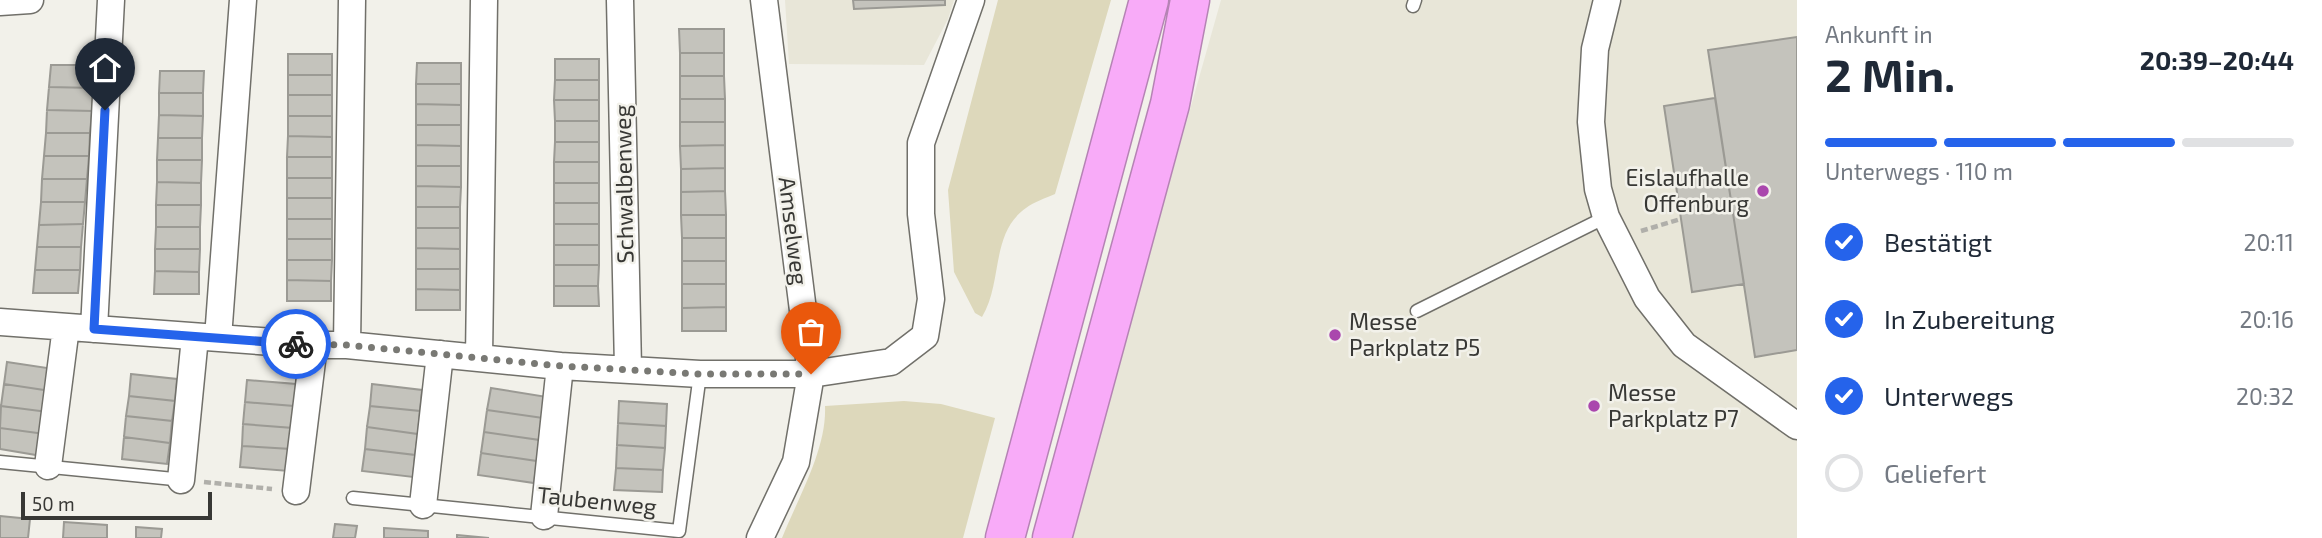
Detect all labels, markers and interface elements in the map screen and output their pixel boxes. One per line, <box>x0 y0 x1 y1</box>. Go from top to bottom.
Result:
text: Ankunft in <box>1825 20 1933 48</box>
pin <box>75 38 135 110</box>
text: 20:39–20:44 <box>2140 44 2294 75</box>
text: 2 Min. <box>1825 46 1955 101</box>
icon: home <box>86 49 124 87</box>
street label: Schwalbenweg <box>608 104 638 264</box>
text: Unterwegs · 110 m <box>1825 157 2013 185</box>
place label: Eislaufhalle Offenburg <box>1625 163 1749 217</box>
street label: Amselweg <box>773 175 815 287</box>
marker: Eislaufhalle Offenburg <box>1755 183 1771 199</box>
icon: check <box>1825 223 1863 261</box>
text: Bestätigt <box>1884 226 1992 257</box>
text: 20:11 <box>2243 228 2294 256</box>
icon: check <box>1825 300 1863 338</box>
pin <box>781 302 841 374</box>
text: In Zubereitung <box>1884 303 2055 334</box>
text: 20:16 <box>2239 305 2294 333</box>
place label: Messe Parkplatz P5 <box>1349 307 1480 361</box>
courier <box>261 309 331 379</box>
icon: bag <box>792 313 830 351</box>
icon: bike <box>277 325 315 363</box>
marker: Messe Parkplatz P5 <box>1327 327 1343 343</box>
icon: check <box>1825 377 1863 415</box>
place label: Messe Parkplatz P7 <box>1608 378 1739 432</box>
text: Unterwegs <box>1884 380 2014 411</box>
text: 20:32 <box>2236 382 2294 410</box>
marker: Messe Parkplatz P7 <box>1586 398 1602 414</box>
text: Geliefert <box>1884 457 1986 488</box>
street label: Taubenweg <box>536 480 658 520</box>
scale bar <box>21 489 212 521</box>
text: 50 m <box>32 492 75 515</box>

